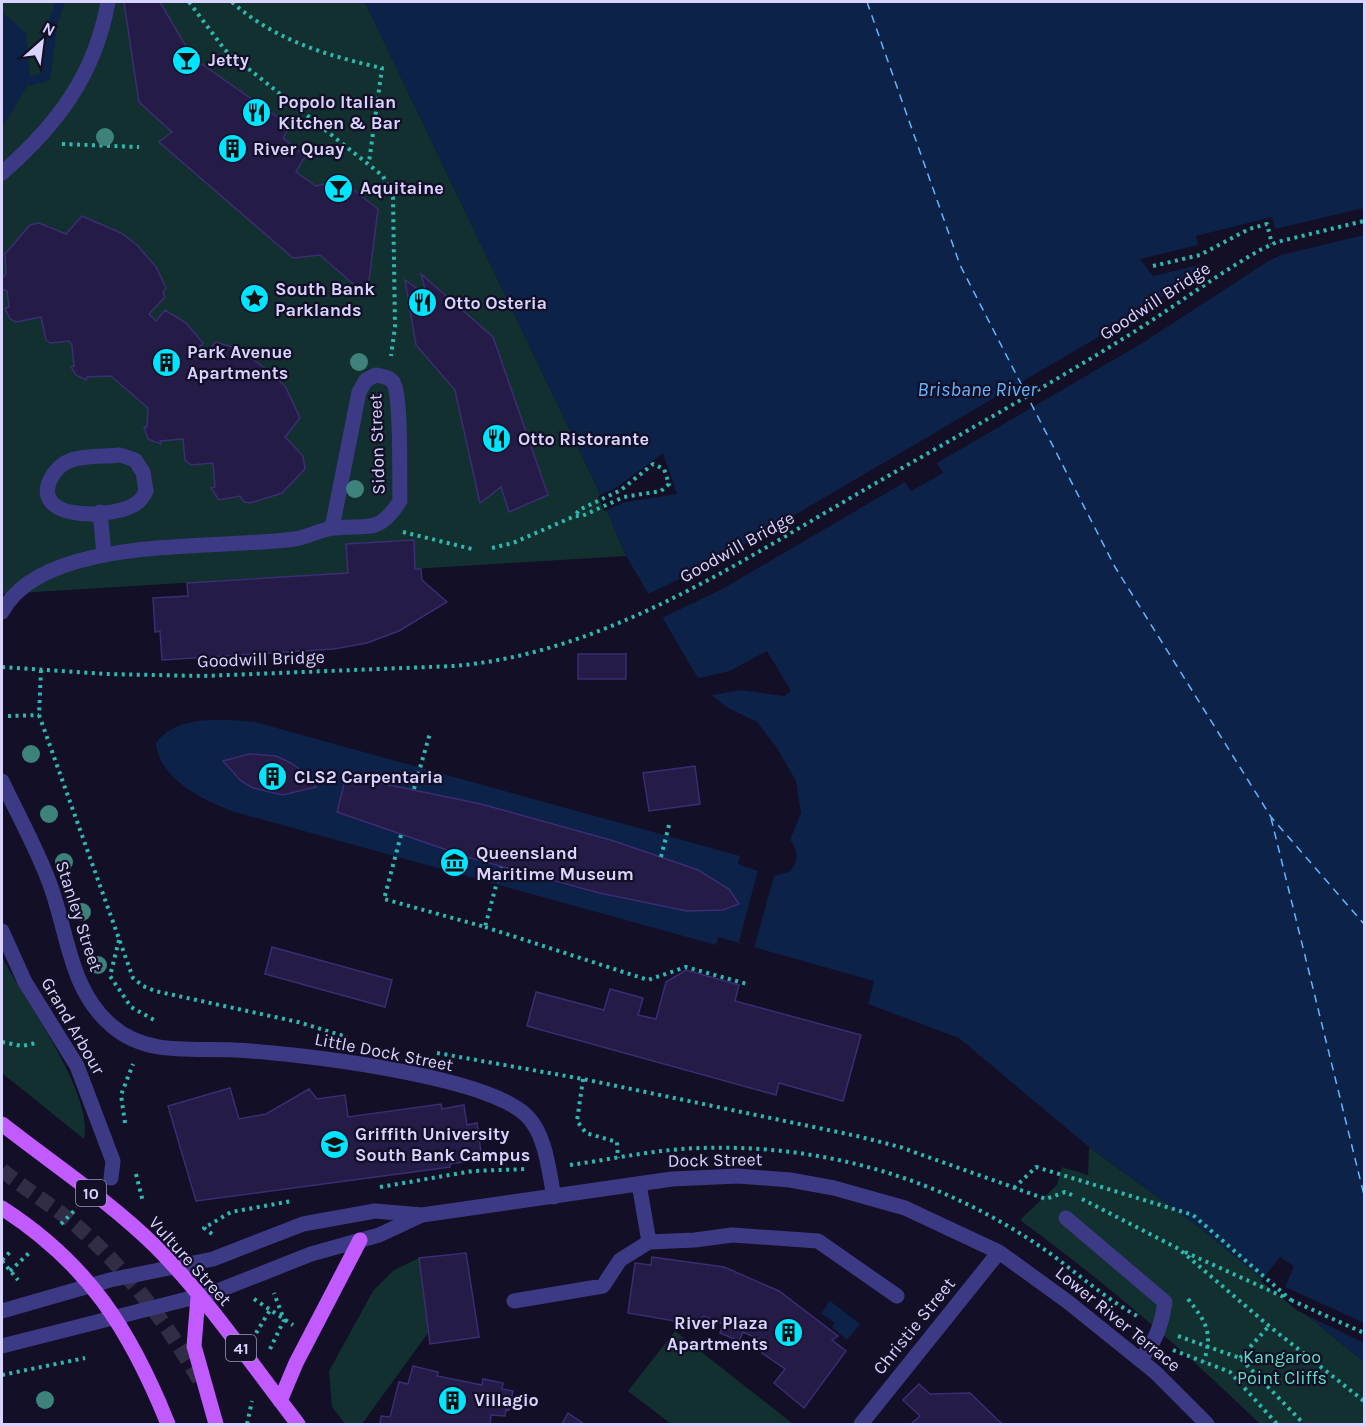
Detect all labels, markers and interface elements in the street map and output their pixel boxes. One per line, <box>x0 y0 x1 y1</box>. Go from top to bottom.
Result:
north arrow <box>12 12 72 72</box>
text: N <box>39 18 58 40</box>
bar icon: Jetty <box>171 44 203 76</box>
place label: Jetty <box>208 49 249 71</box>
place label: Popolo Italian Kitchen & Bar <box>278 91 400 134</box>
restaurant icon: Popolo Italian Kitchen & Bar <box>241 96 273 128</box>
building icon: River Quay <box>216 133 248 165</box>
place label: River Quay <box>253 138 344 160</box>
bar icon: Aquitaine <box>323 172 355 204</box>
place label: Aquitaine <box>360 177 444 199</box>
street label: Goodwill Bridge <box>1095 257 1215 345</box>
place label: South Bank Parklands <box>275 278 375 321</box>
place icon: South Bank Parklands <box>238 283 270 315</box>
restaurant icon: Otto Osteria <box>407 287 439 319</box>
place label: Otto Osteria <box>444 292 547 314</box>
place label: Park Avenue Apartments <box>187 341 292 384</box>
building icon: Park Avenue Apartments <box>150 346 182 378</box>
water label: Brisbane River <box>917 378 1038 401</box>
street label: Sidon Street <box>364 393 390 495</box>
restaurant icon: Otto Ristorante <box>481 423 513 455</box>
place label: Otto Ristorante <box>518 428 649 450</box>
street label: Goodwill Bridge <box>676 506 798 588</box>
street label: Goodwill Bridge <box>197 646 325 672</box>
building icon: CLS2 Carpentaria <box>257 761 289 793</box>
place label: CLS2 Carpentaria <box>294 766 443 788</box>
place label: Queensland Maritime Museum <box>476 842 634 885</box>
museum icon: Queensland Maritime Museum <box>439 847 471 879</box>
street label: Stanley Street <box>51 858 107 974</box>
street label: Grand Arbour <box>36 973 110 1079</box>
street label: Little Dock Street <box>313 1028 455 1076</box>
place label: Griffith University South Bank Campus <box>355 1123 530 1166</box>
school or university icon: Griffith University South Bank Campus <box>318 1128 350 1160</box>
street label: Dock Street <box>667 1148 763 1172</box>
road number: 10 <box>76 1180 106 1206</box>
street label: Vulture Street <box>144 1212 236 1311</box>
street label: Lower River Terrace <box>1051 1262 1185 1376</box>
street label: Christie Street <box>868 1273 960 1379</box>
place label: River Plaza Apartments <box>667 1312 768 1355</box>
building icon: River Plaza Apartments <box>773 1317 805 1349</box>
road number: 41 <box>226 1335 256 1361</box>
park label: Kangaroo Point Cliffs <box>1237 1346 1327 1389</box>
building icon: Villagio <box>437 1384 469 1416</box>
place label: Villagio <box>474 1389 539 1411</box>

